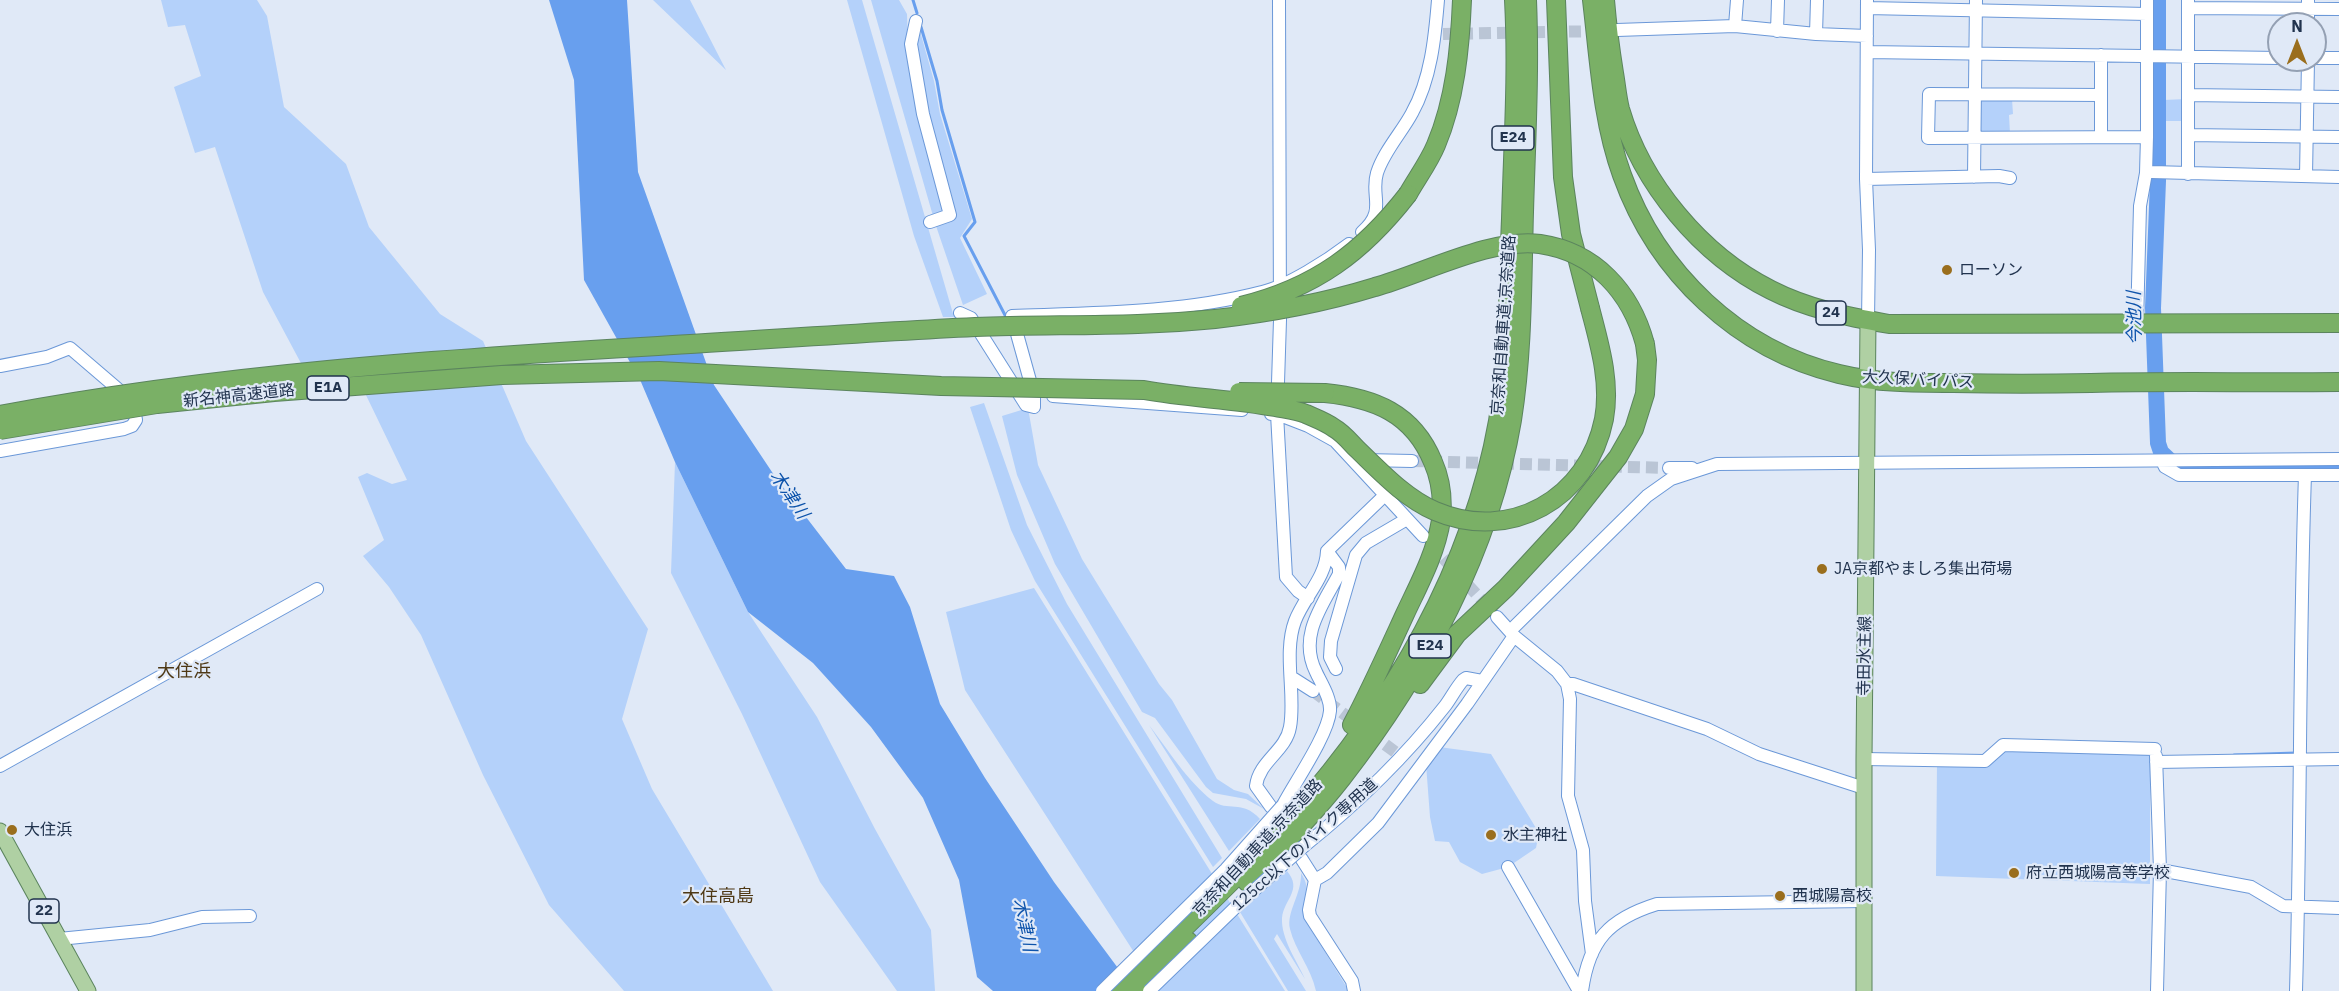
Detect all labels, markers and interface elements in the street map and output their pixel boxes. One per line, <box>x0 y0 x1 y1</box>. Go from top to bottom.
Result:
north arrow <box>2267 12 2327 72</box>
text: N <box>2291 16 2303 36</box>
road number: E24 <box>1492 126 1534 150</box>
street label: 京奈和自動車道;京奈道路 <box>1488 234 1520 416</box>
place label: ローソン <box>1959 260 2023 280</box>
marker: ローソン <box>1940 263 1954 277</box>
water label: 今池川 <box>2124 291 2146 345</box>
road number: 24 <box>1816 301 1846 325</box>
street label: 大久保バイパス <box>1862 367 1974 393</box>
road number: E1A <box>307 376 349 400</box>
street label: 新名神高速道路 <box>182 381 296 411</box>
water label: 木津川 <box>765 467 813 523</box>
place label: JA京都やましろ集出荷場 <box>1834 559 2012 579</box>
marker: JA京都やましろ集出荷場 <box>1815 562 1829 576</box>
street label: 寺田水主線 <box>1855 616 1875 696</box>
road number: E24 <box>1409 634 1451 658</box>
district label: 大住浜 <box>157 661 211 683</box>
street label: 京奈和自動車道;京奈道路 <box>1189 775 1327 921</box>
street label: 125cc以下のバイク専用道 <box>1228 775 1382 915</box>
place label: 大住浜 <box>24 820 72 840</box>
marker: 大住浜 <box>5 823 19 837</box>
place label: 水主神社 <box>1503 825 1567 845</box>
marker: 水主神社 <box>1484 828 1498 842</box>
place label: 府立西城陽高等学校 <box>2026 863 2170 883</box>
marker: 府立西城陽高等学校 <box>2007 866 2021 880</box>
district label: 大住高島 <box>682 886 754 908</box>
place label: 西城陽高校 <box>1792 886 1872 906</box>
marker: 西城陽高校 <box>1773 889 1787 903</box>
water label: 木津川 <box>1008 896 1040 954</box>
road number: 22 <box>29 899 59 923</box>

